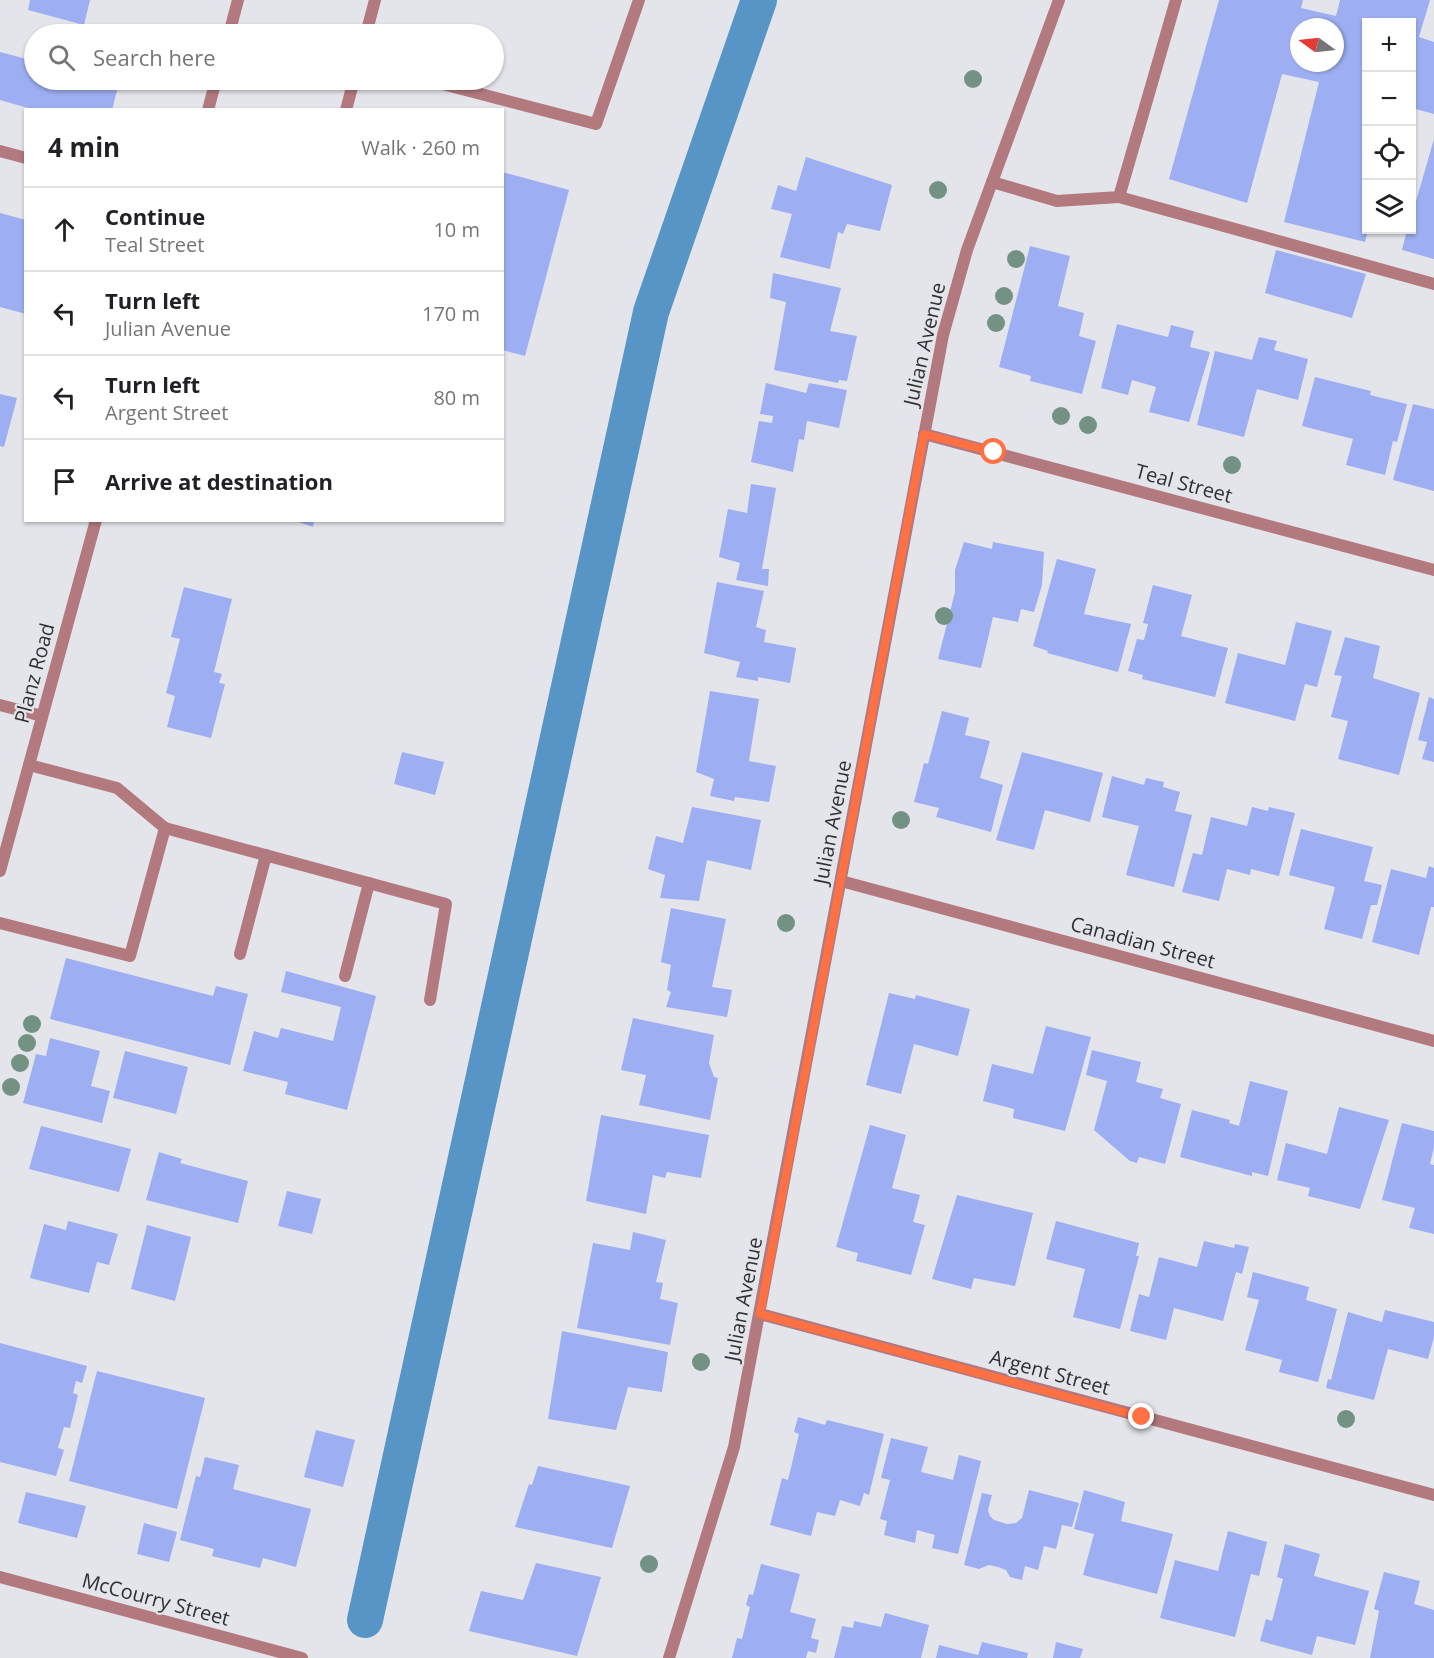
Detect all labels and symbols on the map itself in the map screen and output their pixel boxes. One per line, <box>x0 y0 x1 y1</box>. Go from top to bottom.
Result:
north arrow <box>1290 18 1344 72</box>
street label: Julian Avenue <box>896 280 951 410</box>
route start <box>980 438 1006 464</box>
street label: Teal Street <box>1132 457 1236 509</box>
street label: Planz Road <box>8 620 60 726</box>
street label: Julian Avenue <box>806 758 857 888</box>
street label: Canadian Street <box>1068 910 1218 974</box>
street label: Julian Avenue <box>717 1235 768 1365</box>
street label: Argent Street <box>987 1343 1113 1401</box>
route end <box>1128 1403 1154 1429</box>
street label: McCourry Street <box>79 1566 233 1632</box>

